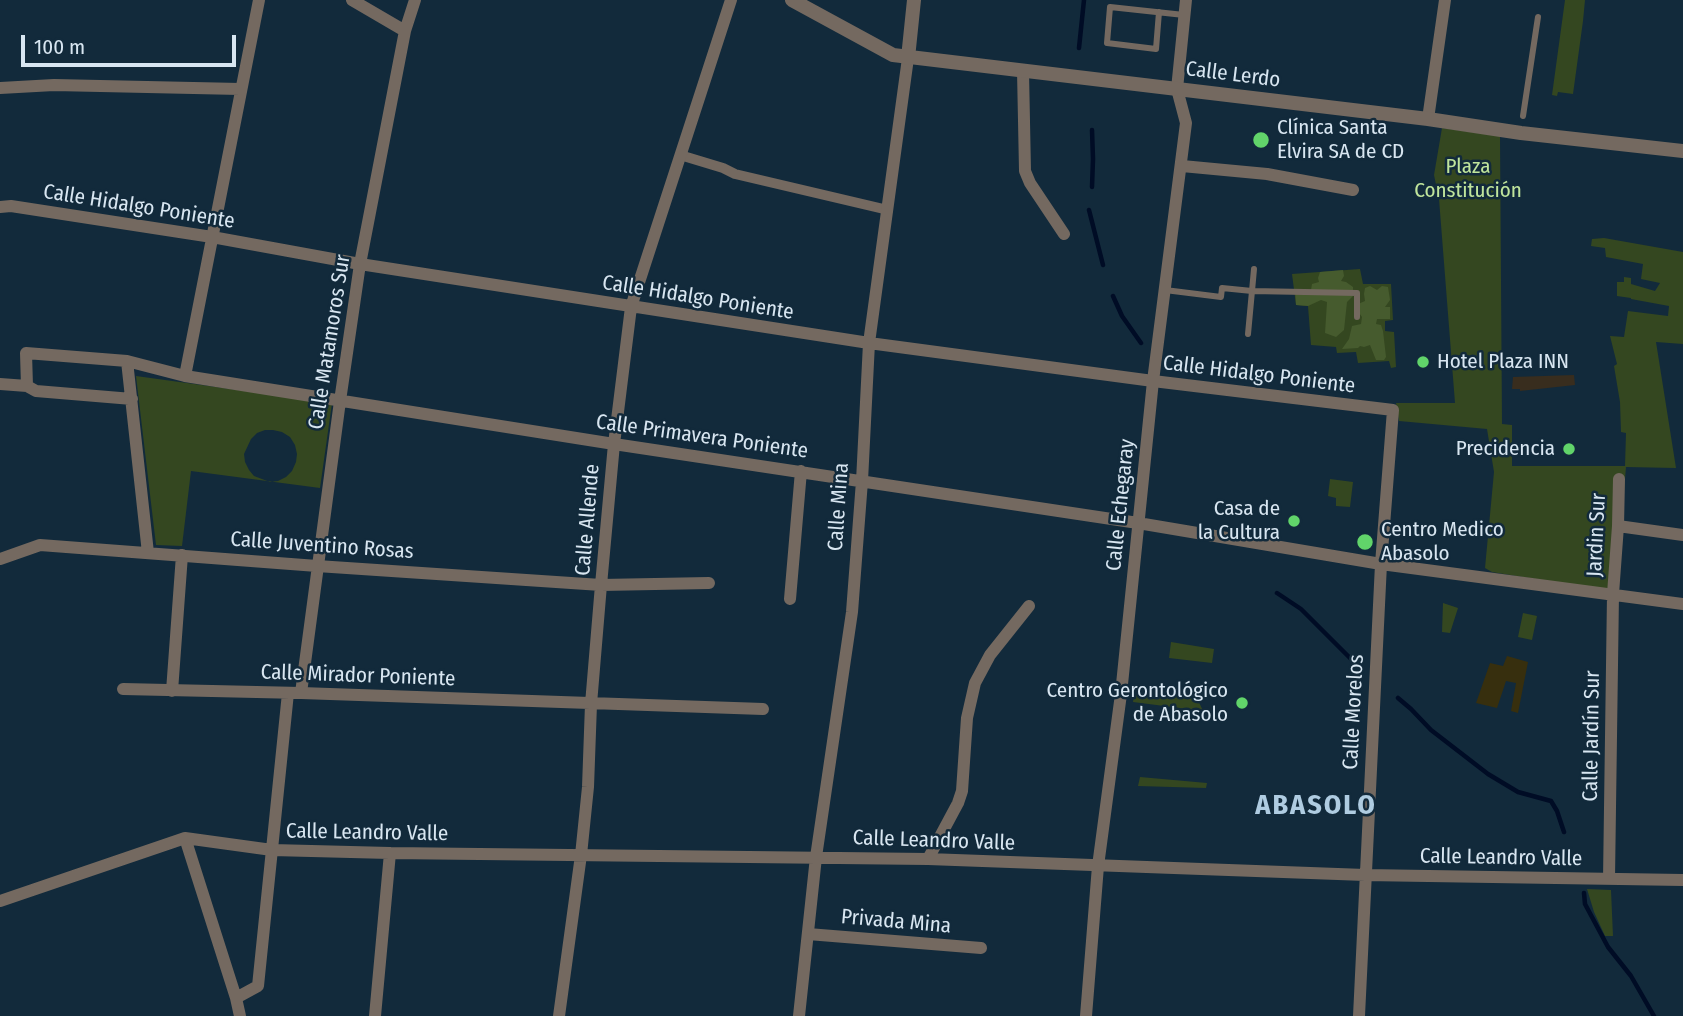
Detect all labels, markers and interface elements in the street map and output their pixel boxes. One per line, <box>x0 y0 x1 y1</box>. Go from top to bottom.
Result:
scale bar <box>24 21 240 65</box>
text: 100 m <box>34 34 85 60</box>
street label: Calle Lerdo <box>1184 57 1282 93</box>
place label: Clínica Santa Elvira SA de CD <box>1277 115 1404 165</box>
marker: Clínica Santa Elvira SA de CD <box>1251 130 1271 150</box>
park label: Plaza Constitución <box>1414 154 1522 204</box>
street label: Calle Hidalgo Poniente <box>42 179 236 235</box>
street label: Calle Matamoros Sur <box>304 253 356 431</box>
street label: Calle Hidalgo Poniente <box>601 270 795 326</box>
place label: Hotel Plaza INN <box>1437 349 1569 375</box>
street label: Calle Hidalgo Poniente <box>1162 351 1356 399</box>
marker: Hotel Plaza INN <box>1415 354 1431 370</box>
street label: Calle Primavera Poniente <box>594 410 810 464</box>
place label: Precidencia <box>1456 436 1555 462</box>
street label: Calle Echegaray <box>1102 438 1140 572</box>
marker: Precidencia <box>1561 441 1577 457</box>
street label: Calle Mina <box>823 462 855 552</box>
street label: Calle Allende <box>571 463 605 577</box>
street label: Jardin Sur <box>1582 492 1612 578</box>
place label: Casa de la Cultura <box>1198 496 1280 546</box>
marker: Casa de la Cultura <box>1286 513 1302 529</box>
place label: Centro Medico Abasolo <box>1381 517 1504 567</box>
street label: Calle Juventino Rosas <box>230 527 414 565</box>
marker: Centro Medico Abasolo <box>1355 532 1375 552</box>
street label: Calle Morelos <box>1338 654 1370 770</box>
street label: Calle Mirador Poniente <box>260 660 456 692</box>
street label: Calle Jardín Sur <box>1578 670 1606 802</box>
place label: Centro Gerontológico de Abasolo <box>1047 678 1228 728</box>
marker: Centro Gerontológico de Abasolo <box>1234 695 1250 711</box>
district label: ABASOLO <box>1256 789 1376 823</box>
street label: Calle Leandro Valle <box>286 819 448 847</box>
street label: Calle Leandro Valle <box>852 826 1016 856</box>
street label: Calle Leandro Valle <box>1420 844 1582 872</box>
street label: Privada Mina <box>840 905 952 939</box>

